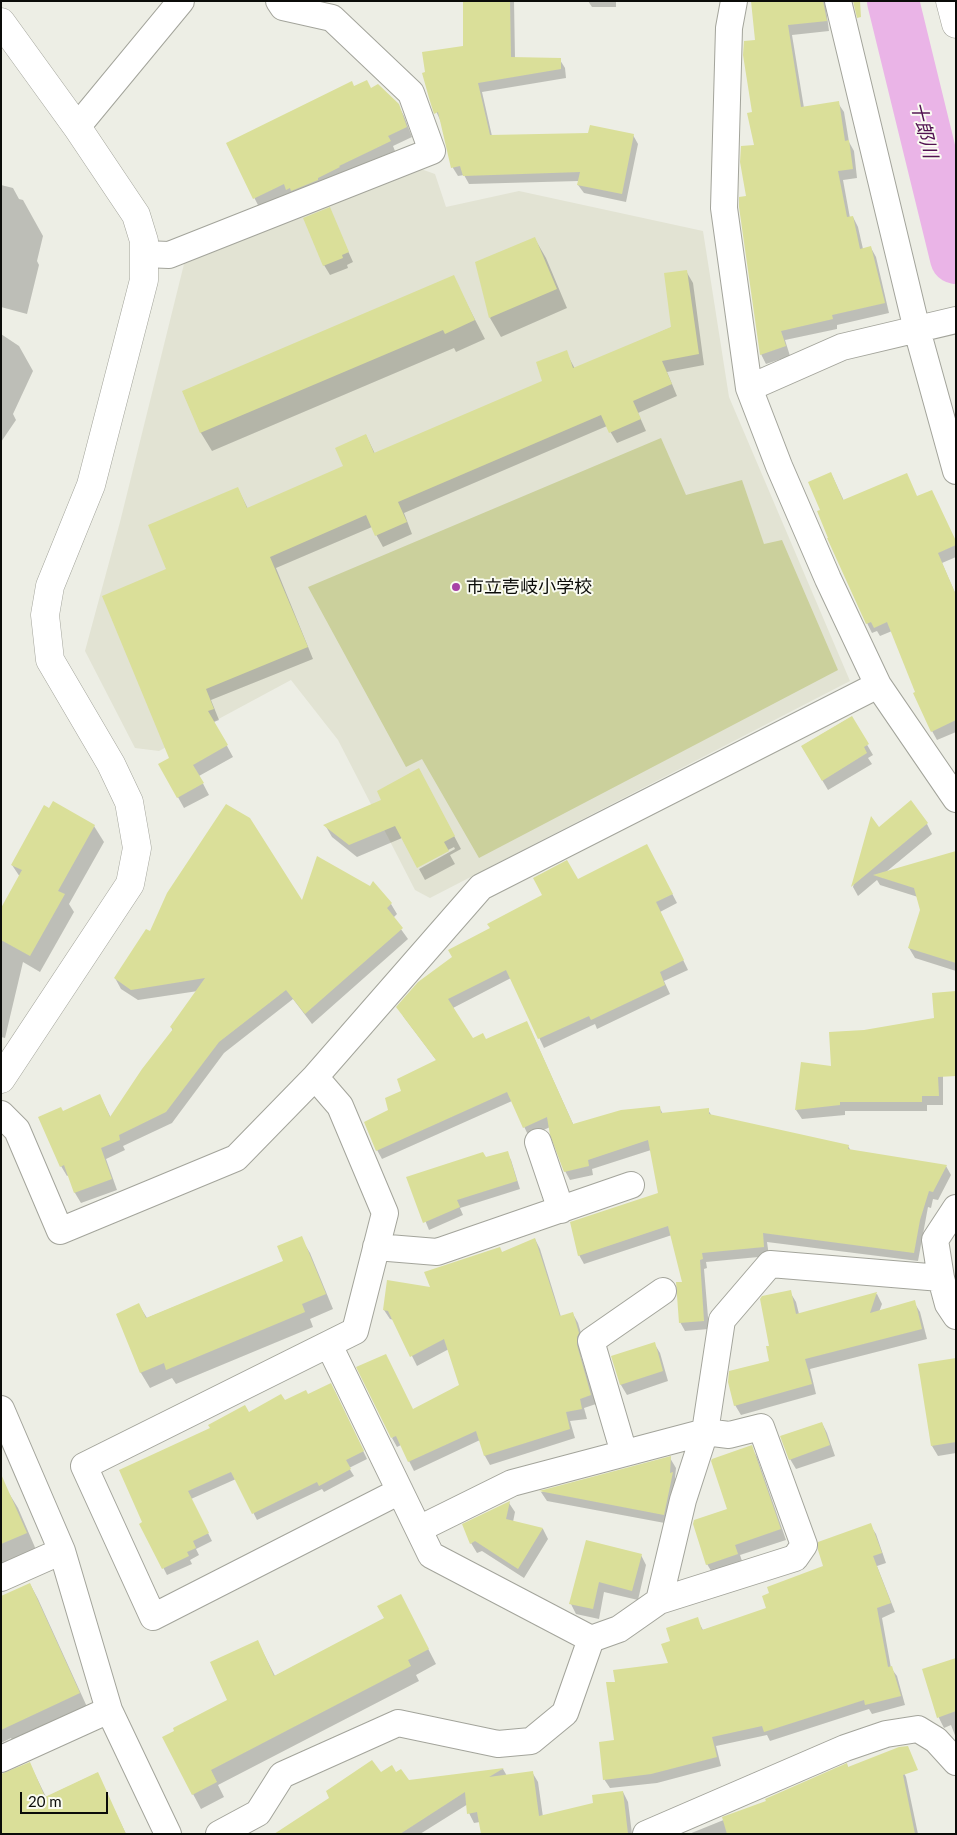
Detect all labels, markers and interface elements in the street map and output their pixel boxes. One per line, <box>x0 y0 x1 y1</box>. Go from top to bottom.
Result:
water label: 十郎川 <box>906 100 942 160</box>
place label: 市立壱岐小学校 <box>466 576 592 598</box>
marker: 市立壱岐小学校 <box>450 581 462 593</box>
scale bar <box>22 1782 110 1814</box>
text: 20 m <box>28 1792 62 1810</box>

